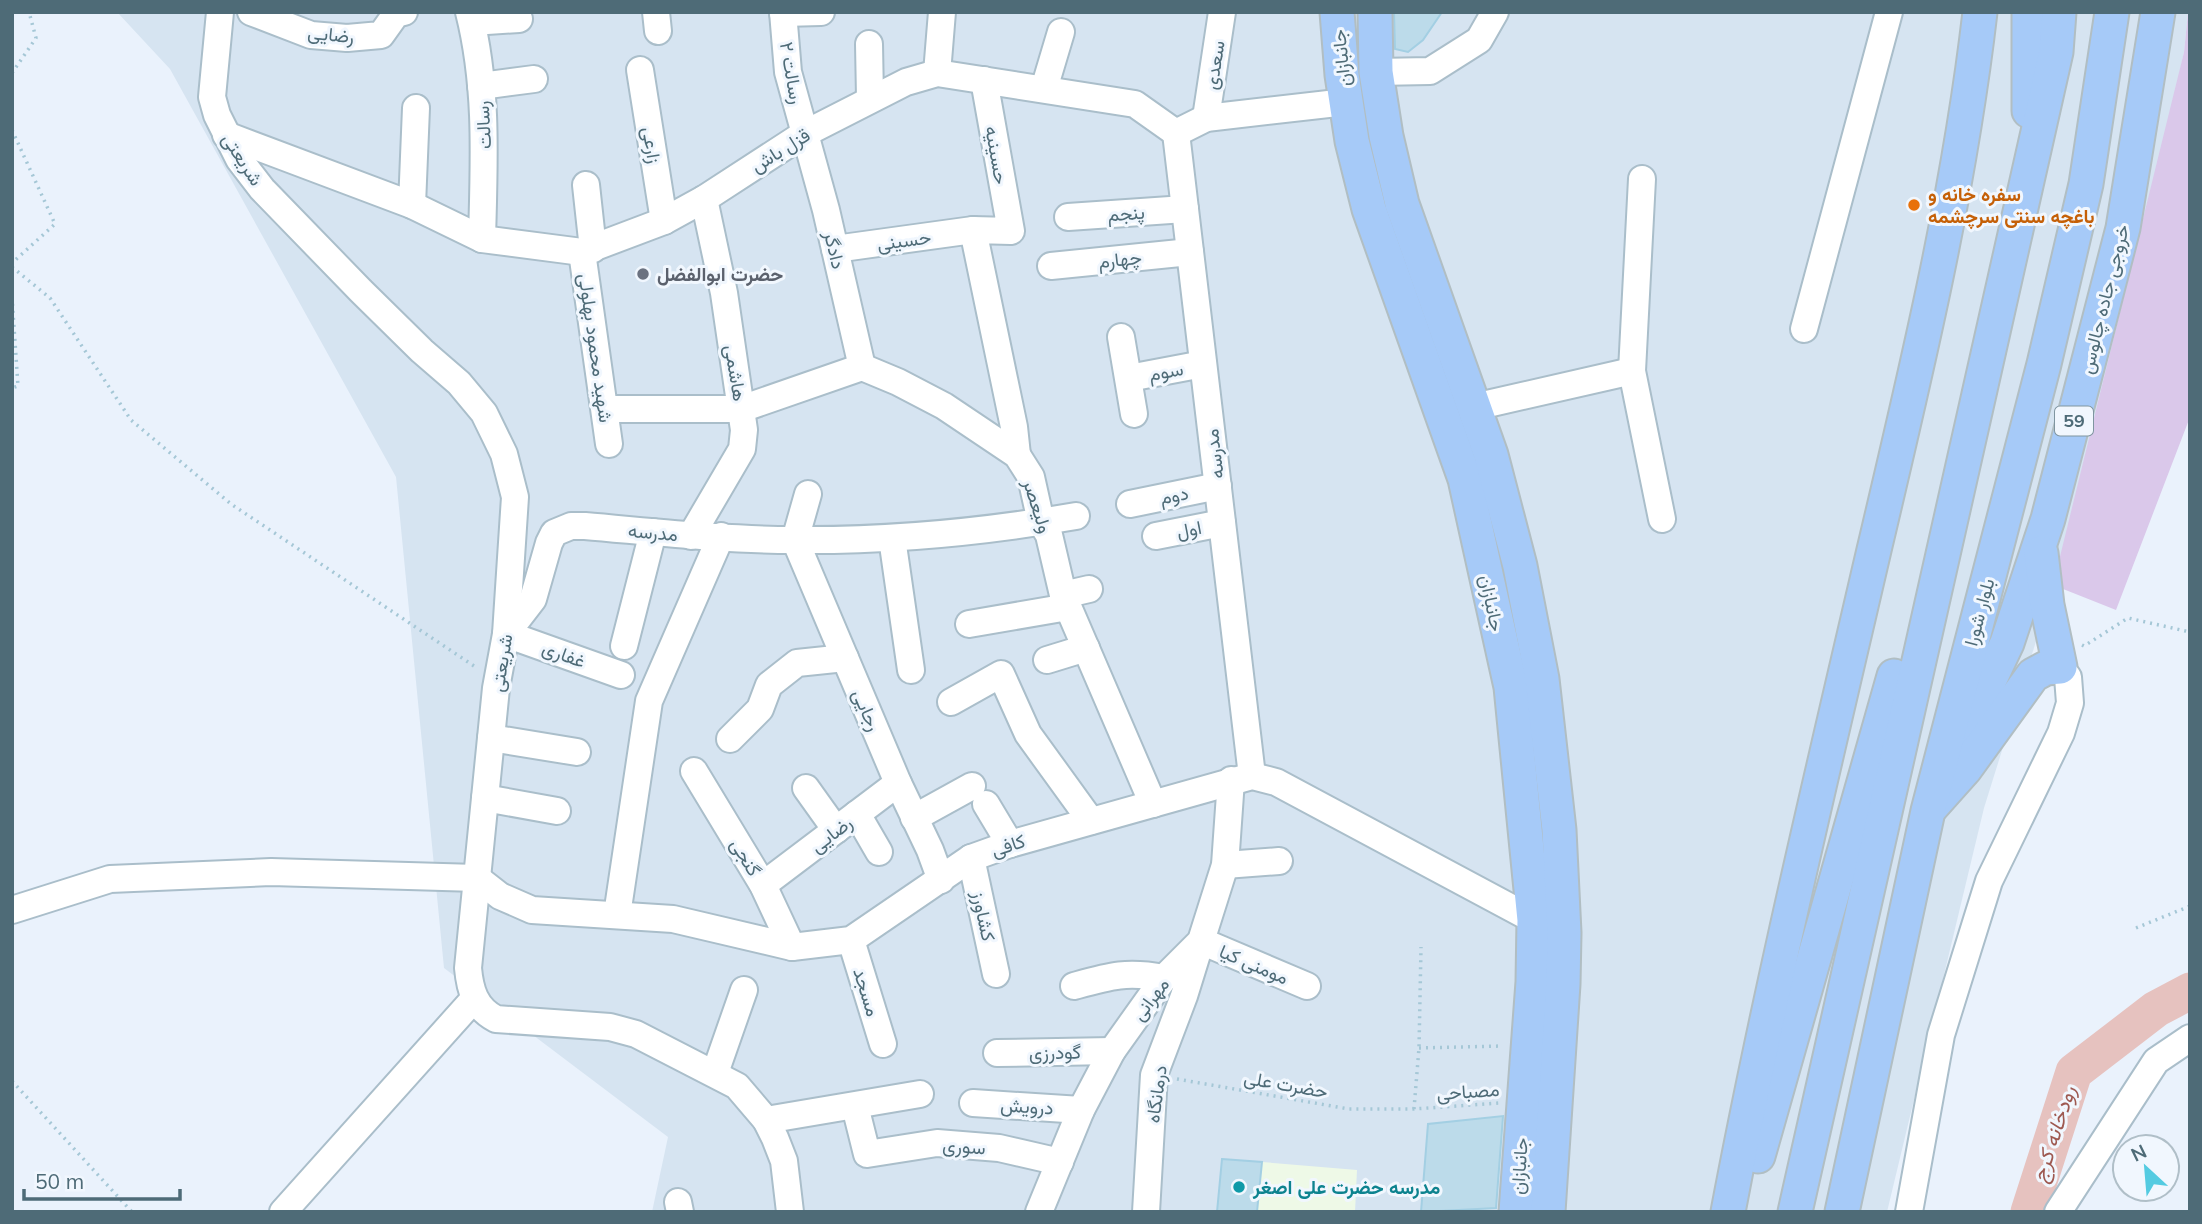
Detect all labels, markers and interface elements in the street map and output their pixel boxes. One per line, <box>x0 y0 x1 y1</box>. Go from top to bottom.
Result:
street label: رضایی <box>307 20 355 48</box>
street label: جانبازان <box>1326 28 1356 88</box>
street label: سعدی <box>1198 39 1230 91</box>
street label: رسالت ۲ <box>775 40 809 106</box>
street label: رسالت <box>470 100 496 150</box>
street label: قزل باش <box>746 122 814 178</box>
street label: حسینیه <box>980 124 1014 186</box>
street label: زارعی <box>637 125 667 165</box>
street label: شریعتی <box>217 128 269 190</box>
place label: سفره خانه و باغچه سنتی سرچشمه <box>1928 182 2095 230</box>
marker: سفره خانه و باغچه سنتی سرچشمه <box>1906 197 1922 213</box>
street label: پنجم <box>1107 200 1146 228</box>
street label: خروجی جاده چالوس <box>2074 222 2136 377</box>
street label: حسینی <box>875 224 933 256</box>
street label: دادگر <box>819 228 851 271</box>
street label: چهارم <box>1097 245 1143 275</box>
place label: حضرت ابوالفضل <box>657 262 783 287</box>
marker: حضرت ابوالفضل <box>635 266 651 282</box>
street label: شهید محمود بهلولی <box>574 272 618 424</box>
street label: هاشمی <box>720 343 752 403</box>
street label: سوم <box>1147 356 1185 387</box>
road number: 59 <box>2055 407 2093 436</box>
street label: مدرسه <box>1199 428 1229 480</box>
street label: ولیعصر <box>1018 475 1058 536</box>
street label: دوم <box>1158 480 1191 511</box>
street label: اول <box>1174 515 1204 543</box>
street label: مدرسه <box>627 518 679 546</box>
street label: جانبازان <box>1474 573 1510 633</box>
street label: بلوار شورا <box>1958 576 2000 648</box>
street label: شریعتی <box>485 632 517 694</box>
street label: غفاری <box>539 635 589 673</box>
street label: رجایی <box>847 685 887 735</box>
street label: رضایی <box>805 810 857 858</box>
street label: کافی <box>988 828 1028 862</box>
street label: گنجی <box>725 834 767 880</box>
street label: کشاورز <box>967 888 1001 943</box>
street label: مومنی کیا <box>1216 939 1292 989</box>
street label: مسجد <box>848 965 886 1019</box>
street label: مهرانی <box>1126 973 1174 1025</box>
street label: گودرزی <box>1029 1040 1081 1064</box>
street label: درمانگاه <box>1140 1064 1172 1124</box>
street label: حضرت علی <box>1242 1065 1330 1103</box>
street label: مصباحی <box>1436 1077 1500 1105</box>
water label: رودخانه کرج <box>2025 1082 2084 1186</box>
street label: درویش <box>1000 1093 1054 1119</box>
street label: سوری <box>942 1133 986 1159</box>
north arrow <box>2111 1133 2181 1203</box>
street label: جانبازان <box>1505 1137 1533 1195</box>
text: N <box>2127 1139 2150 1167</box>
scale bar <box>24 1158 180 1202</box>
text: 50 m <box>35 1168 84 1194</box>
place label: مدرسه حضرت علی اصغر <box>1252 1175 1440 1200</box>
marker: مدرسه حضرت علی اصغر <box>1231 1179 1247 1195</box>

